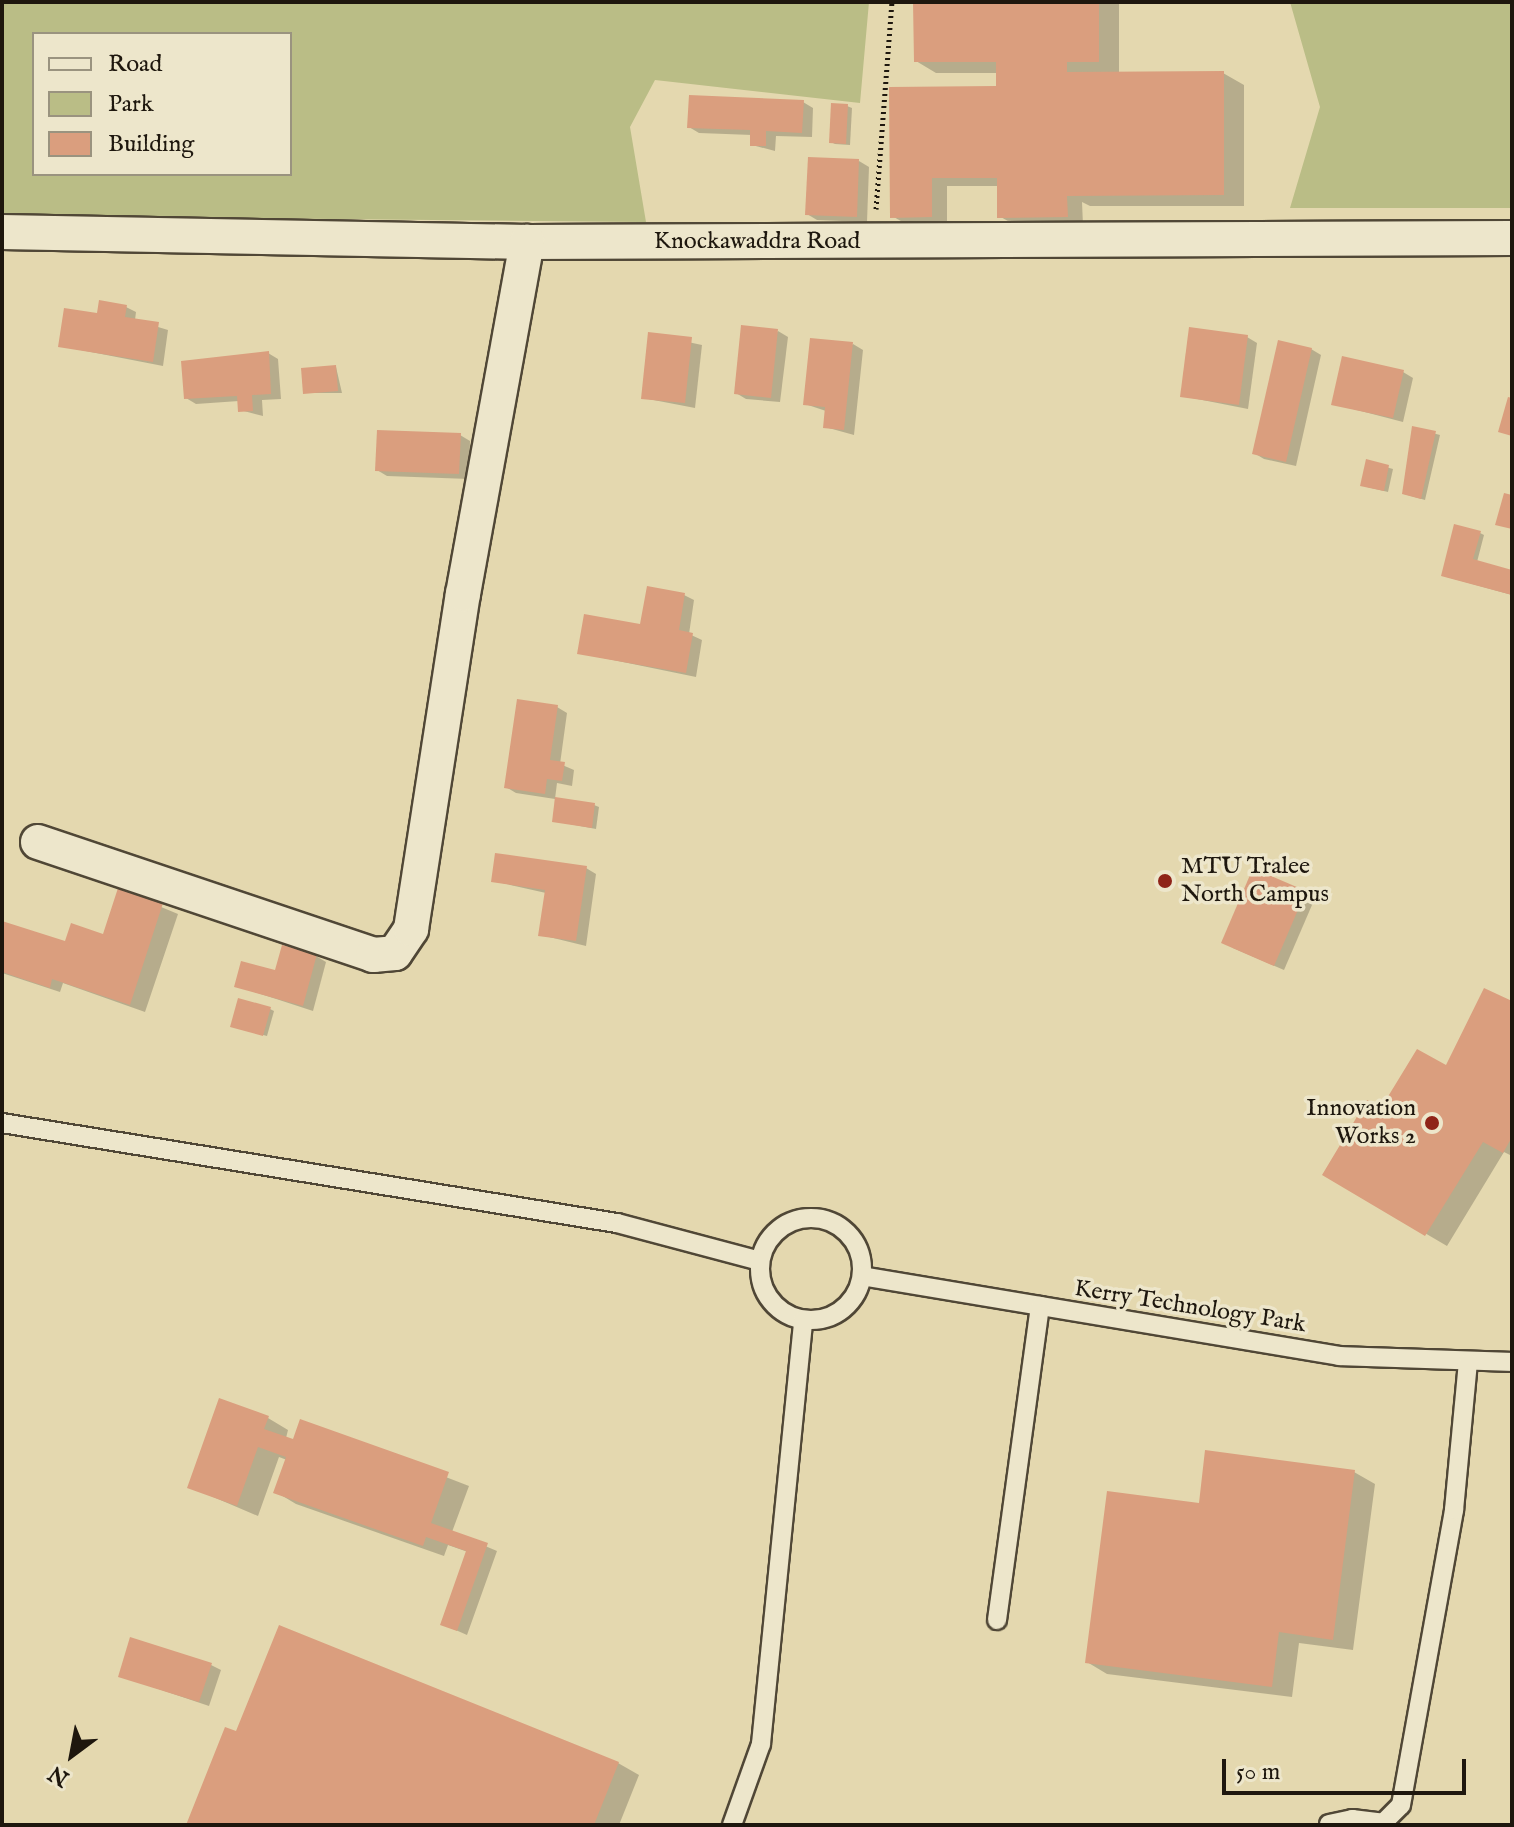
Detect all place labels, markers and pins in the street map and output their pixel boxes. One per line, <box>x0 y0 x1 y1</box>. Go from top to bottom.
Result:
place label: MTU Tralee North Campus <box>1181 853 1329 909</box>
marker: MTU Tralee North Campus <box>1156 872 1174 890</box>
place label: Innovation Works 2 <box>1306 1095 1416 1151</box>
marker: Innovation Works 2 <box>1423 1114 1441 1132</box>

